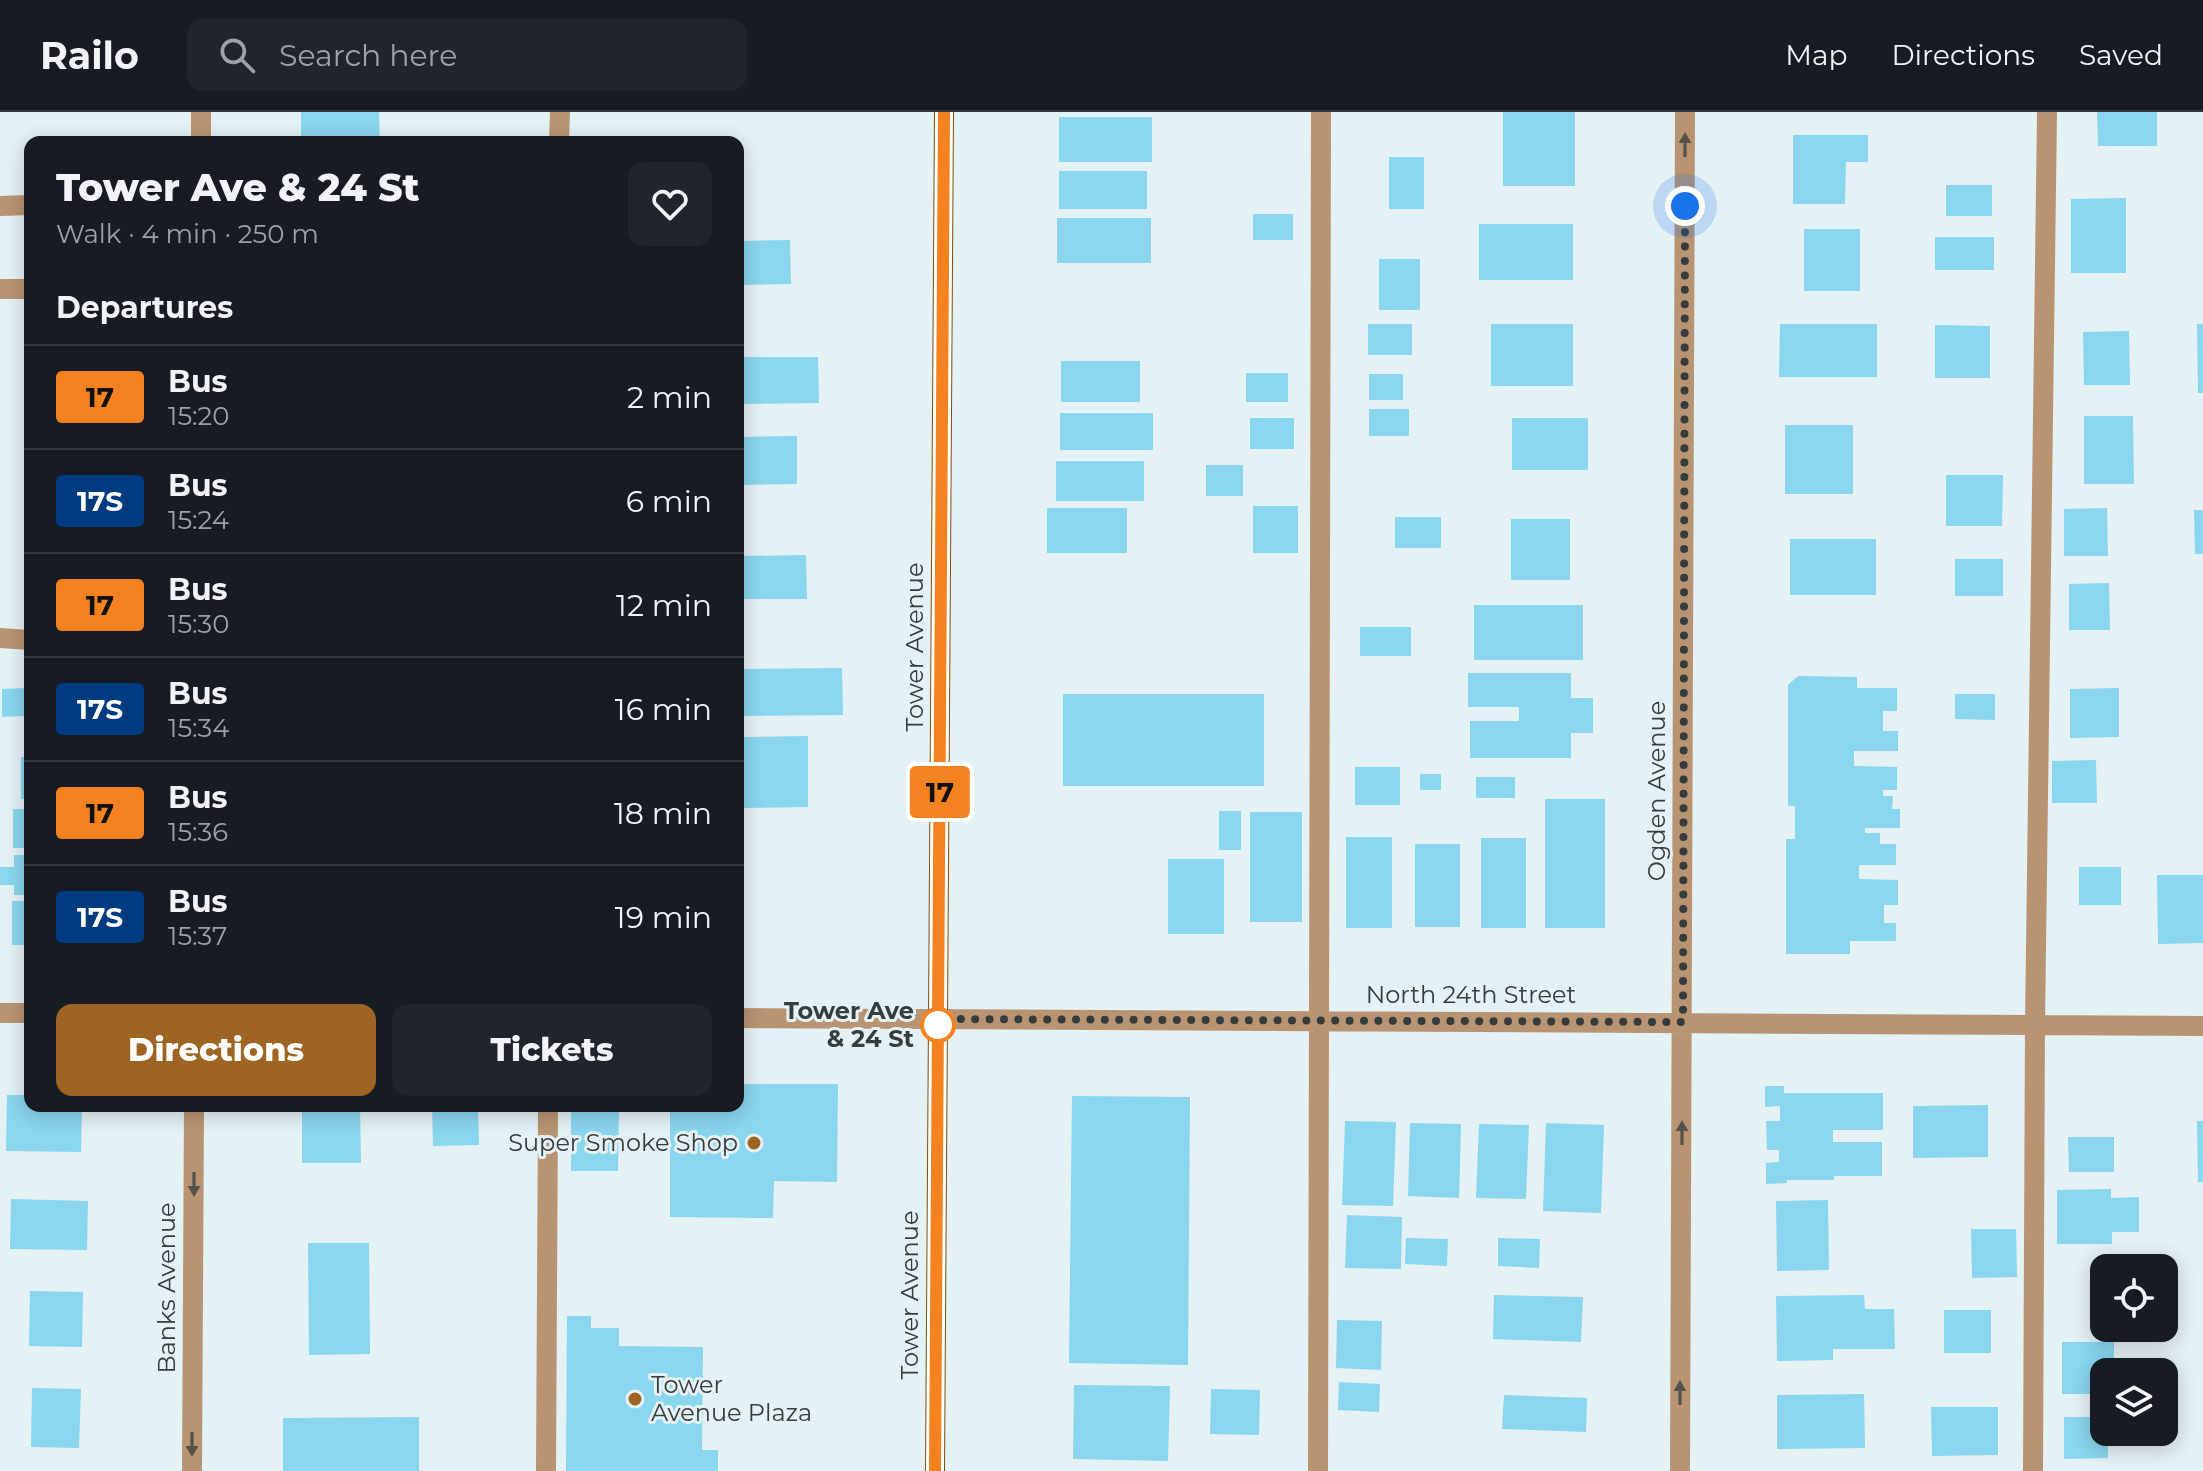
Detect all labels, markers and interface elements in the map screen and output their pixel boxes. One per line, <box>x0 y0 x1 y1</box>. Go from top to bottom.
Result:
search box <box>187 19 747 91</box>
text: Railo <box>40 32 139 79</box>
icon: search <box>215 33 259 77</box>
text: Search here <box>279 37 457 74</box>
text: Map <box>1785 38 1847 72</box>
text: Directions <box>1891 38 2035 72</box>
text: Saved <box>2079 38 2163 72</box>
one-way arrow <box>1679 132 1691 157</box>
button: heart <box>628 162 712 246</box>
text: Tower Ave & 24 St <box>56 164 419 211</box>
your location <box>1665 186 1705 226</box>
text: Walk · 4 min · 250 m <box>56 218 319 250</box>
text: Departures <box>56 289 233 326</box>
text: Bus <box>168 363 228 400</box>
text: 2 min <box>627 379 712 416</box>
text: 17 <box>86 380 114 414</box>
text: 15:20 <box>168 400 230 432</box>
text: Bus <box>168 467 228 504</box>
text: 6 min <box>626 483 712 520</box>
text: 17S <box>77 484 123 518</box>
text: 15:24 <box>168 504 229 536</box>
street label: Tower Avenue <box>900 563 929 731</box>
text: Bus <box>168 571 228 608</box>
text: 12 min <box>616 587 712 624</box>
text: 17 <box>86 588 114 622</box>
text: 15:30 <box>168 608 230 640</box>
text: Bus <box>168 675 228 712</box>
text: 16 min <box>615 691 712 728</box>
text: 17S <box>77 692 123 726</box>
street label: Ogden Avenue <box>1642 701 1671 881</box>
text: 15:34 <box>168 712 229 744</box>
line badge: 17 <box>904 766 976 818</box>
text: 17 <box>926 775 954 809</box>
text: Bus <box>168 779 228 816</box>
text: 18 min <box>614 795 712 832</box>
text: 17 <box>86 796 114 830</box>
text: 15:36 <box>168 816 228 848</box>
text: Bus <box>168 883 228 920</box>
text: 19 min <box>615 899 712 936</box>
text: 17S <box>77 900 123 934</box>
text: 15:37 <box>168 920 227 952</box>
street label: North 24th Street <box>1366 980 1577 1009</box>
place label: Tower Ave & 24 St <box>784 996 915 1053</box>
button: Directions <box>56 1004 376 1096</box>
button: Tickets <box>392 1004 712 1096</box>
marker: Tower Ave & 24 St <box>921 1008 955 1042</box>
one-way arrow <box>1676 1120 1688 1145</box>
place label: Super Smoke Shop <box>508 1128 738 1157</box>
marker: Super Smoke Shop <box>745 1134 763 1152</box>
one-way arrow <box>188 1172 200 1197</box>
street label: Banks Avenue <box>152 1202 181 1374</box>
street label: Tower Avenue <box>895 1211 924 1379</box>
map controls <box>2090 1254 2178 1446</box>
button: locate <box>2090 1254 2178 1342</box>
button: layers <box>2090 1358 2178 1446</box>
place label: Tower Avenue Plaza <box>651 1370 812 1427</box>
one-way arrow <box>1674 1380 1686 1405</box>
marker: Tower Avenue Plaza <box>626 1390 644 1408</box>
one-way arrow <box>186 1432 198 1457</box>

